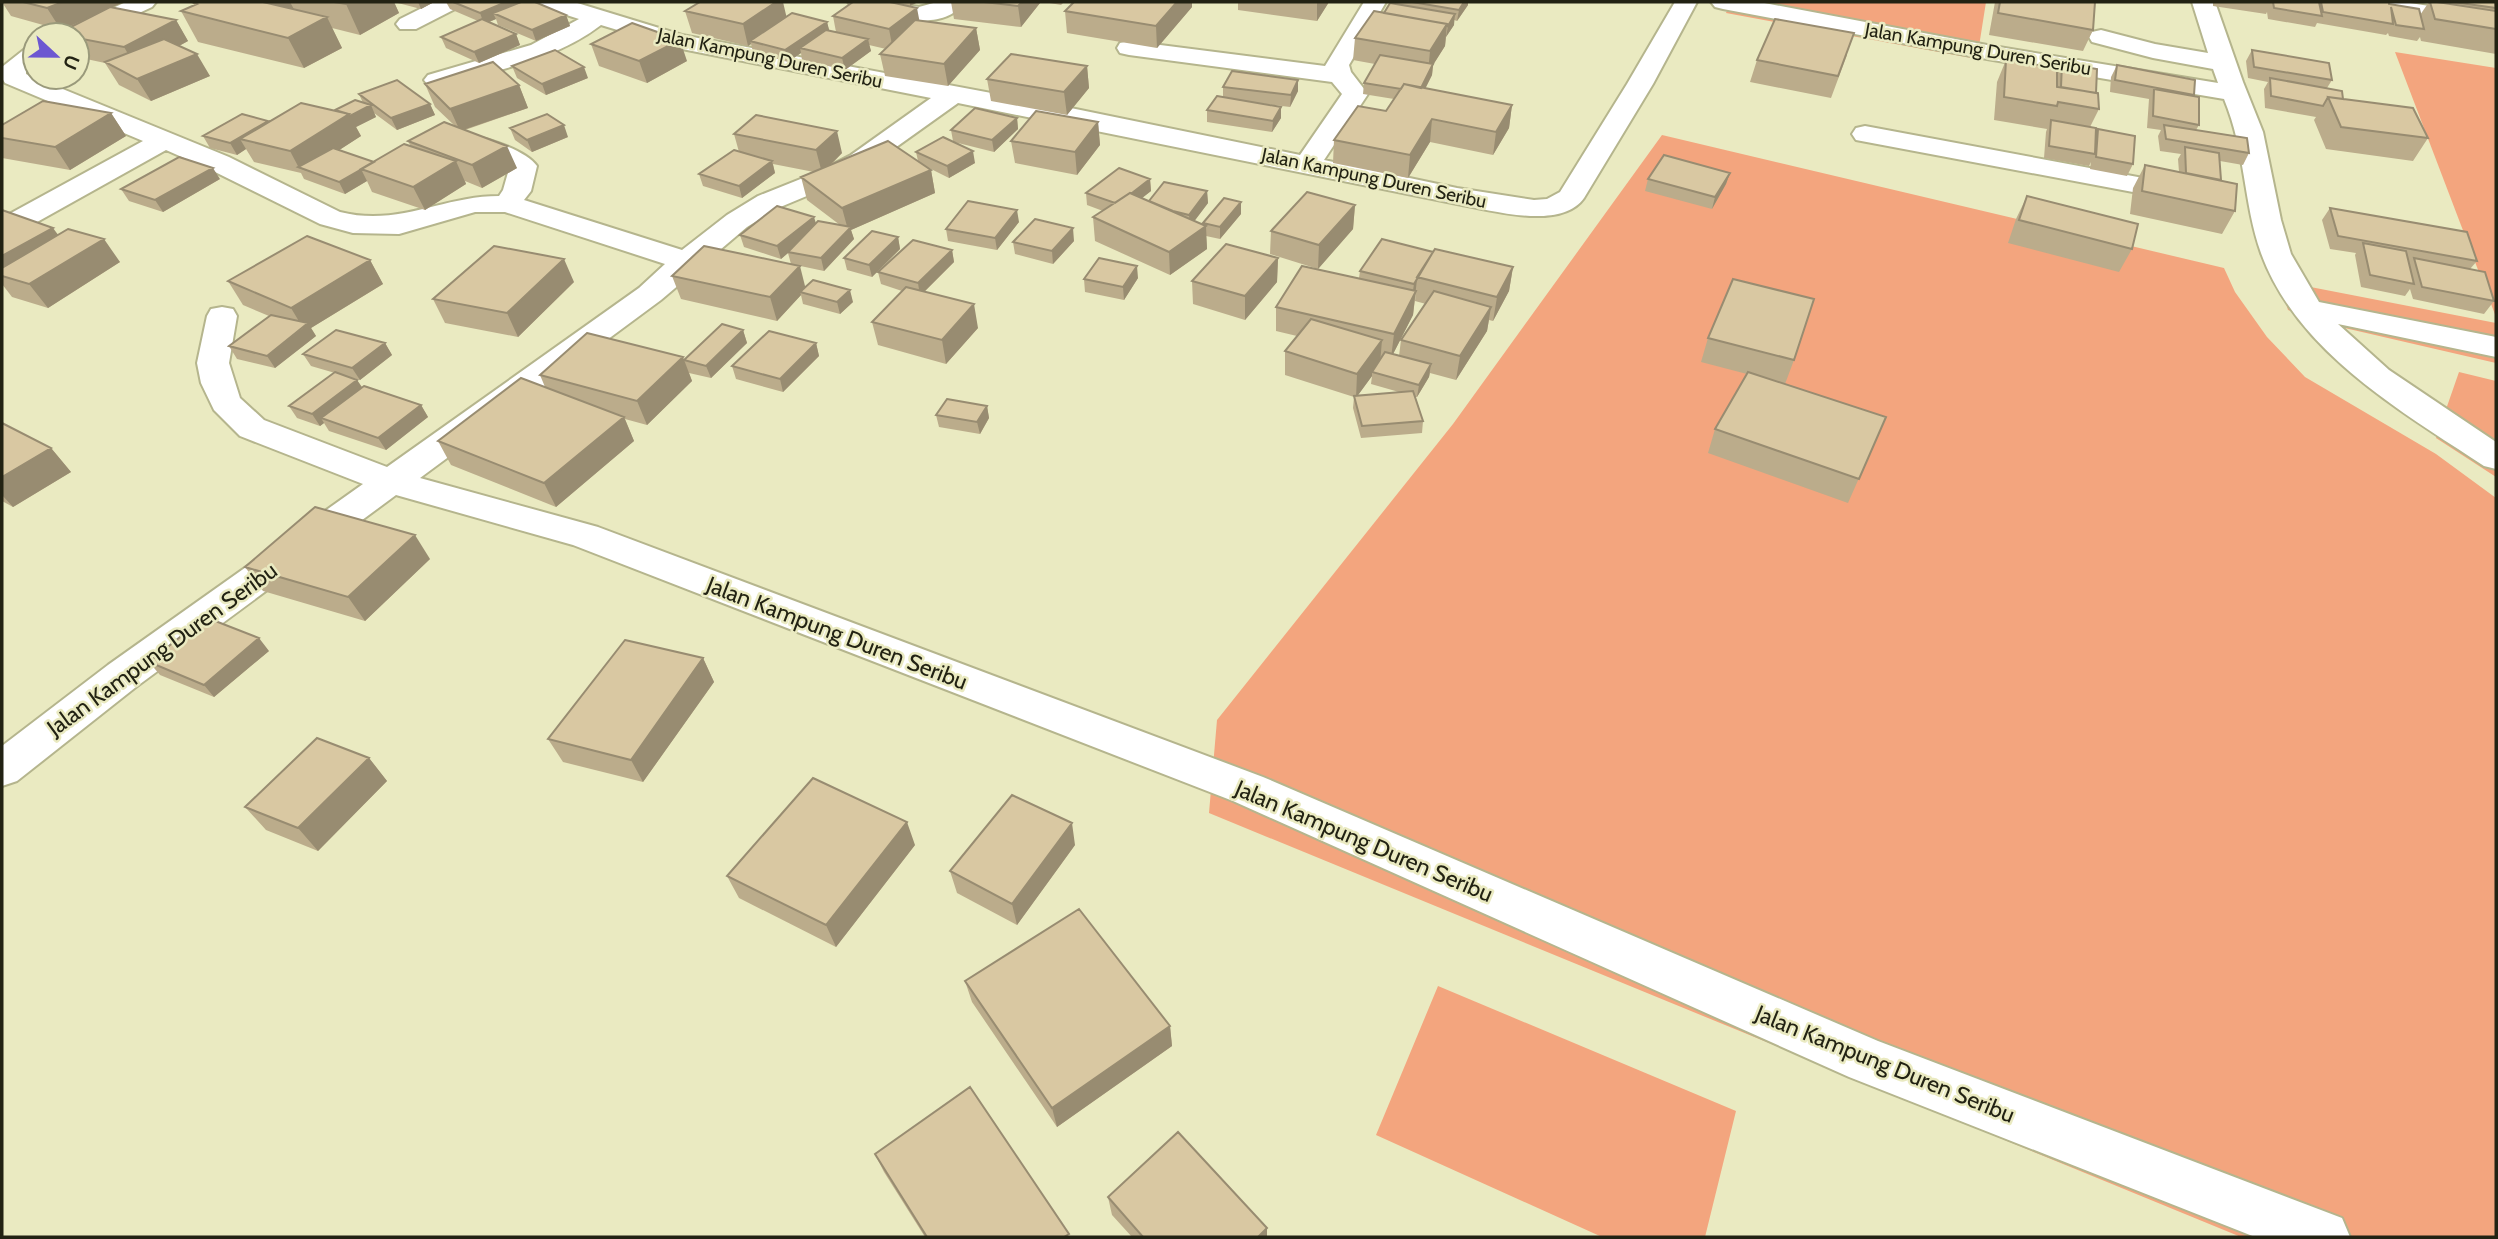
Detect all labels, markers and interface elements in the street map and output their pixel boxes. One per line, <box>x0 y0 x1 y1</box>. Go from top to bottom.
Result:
street label: Jalan Kampung Duren Seribu <box>1862 18 2093 80</box>
north arrow <box>21 21 91 91</box>
street label: Jalan Kampung Duren Seribu <box>655 23 884 93</box>
text: U <box>58 52 85 73</box>
street label: Jalan Kampung Duren Seribu <box>1259 143 1488 213</box>
street label: Jalan Kampung Duren Seribu <box>41 556 282 742</box>
street label: Jalan Kampung Duren Seribu <box>702 570 971 696</box>
street label: Jalan Kampung Duren Seribu <box>1230 774 1497 908</box>
street label: Jalan Kampung Duren Seribu <box>1750 999 2019 1129</box>

